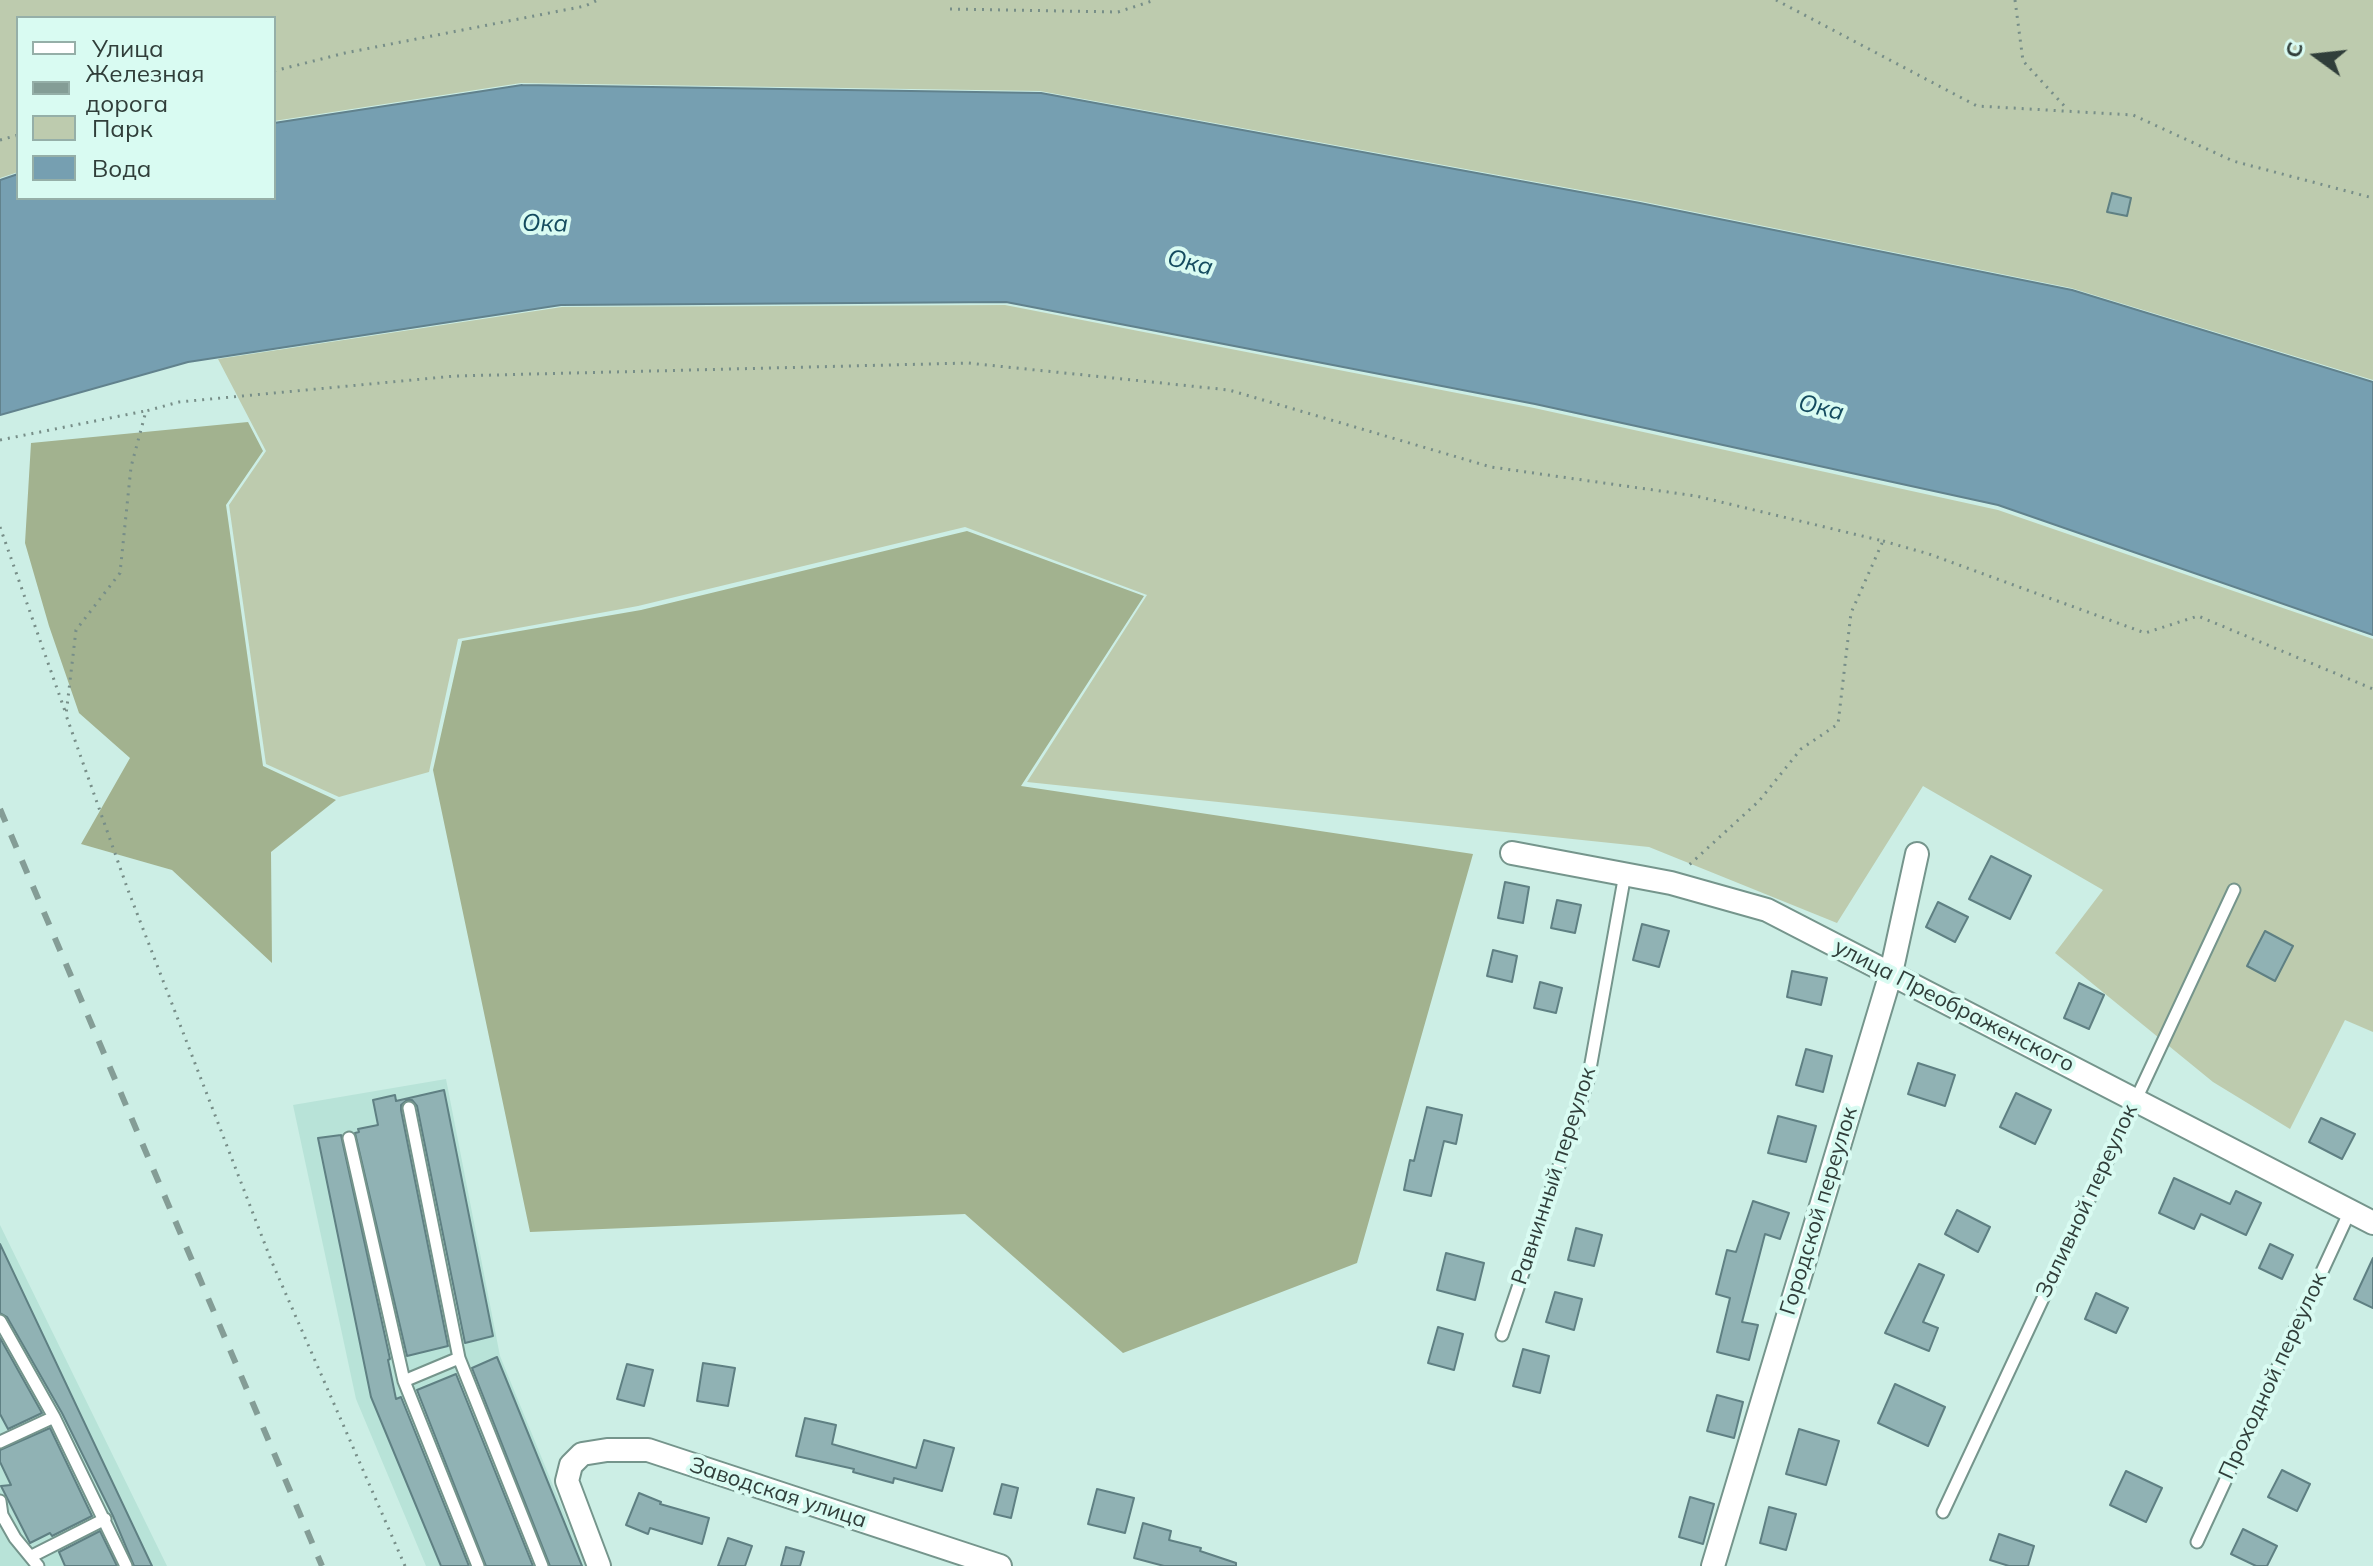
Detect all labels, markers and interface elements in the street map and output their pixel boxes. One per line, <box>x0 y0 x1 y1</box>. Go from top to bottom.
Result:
legend <box>16 16 276 200</box>
north arrow <box>2277 16 2357 96</box>
text: Улица <box>92 33 164 63</box>
text: С <box>2278 39 2309 61</box>
text: Железная дорога <box>86 58 204 118</box>
text: Парк <box>92 113 153 143</box>
text: Вода <box>92 153 152 183</box>
water label: Ока <box>522 209 568 239</box>
water label: Ока <box>1164 244 1216 282</box>
water label: Ока <box>1795 389 1847 427</box>
street label: улица Преображенского <box>1829 934 2079 1078</box>
street label: Равнинный переулок <box>1506 1064 1602 1288</box>
street label: Заливной переулок <box>2031 1100 2143 1302</box>
street label: Городской переулок <box>1775 1104 1863 1318</box>
street label: Проходной переулок <box>2213 1268 2333 1484</box>
street label: Заводская улица <box>686 1452 870 1534</box>

